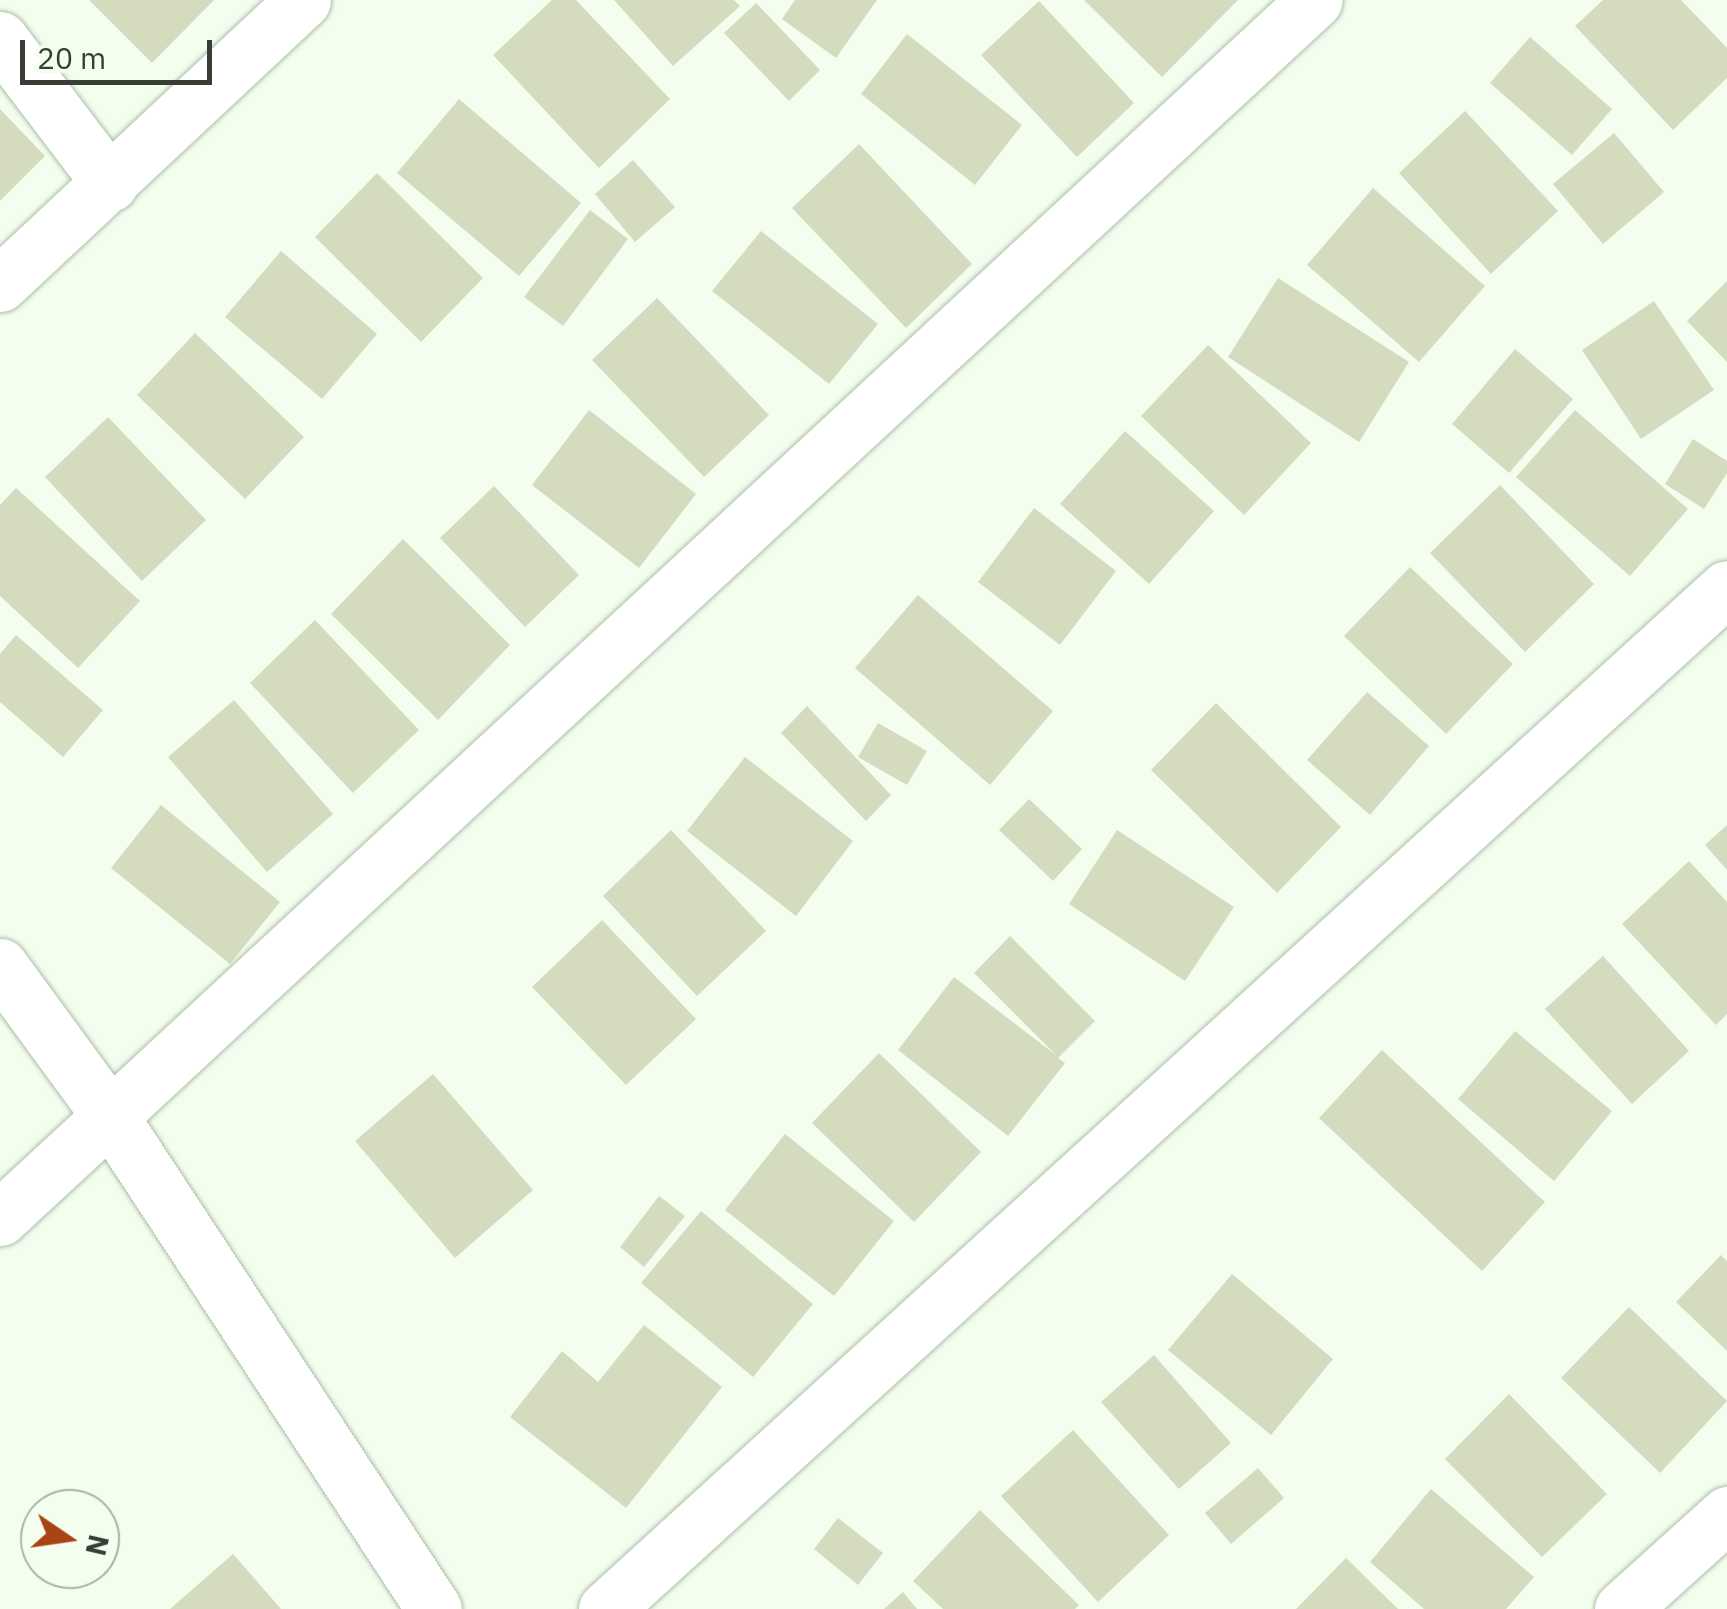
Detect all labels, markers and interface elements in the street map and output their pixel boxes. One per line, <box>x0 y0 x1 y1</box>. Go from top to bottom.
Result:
scale bar <box>25 20 218 82</box>
text: 20 m <box>37 38 106 77</box>
north arrow <box>20 1489 120 1589</box>
text: N <box>77 1531 118 1559</box>

